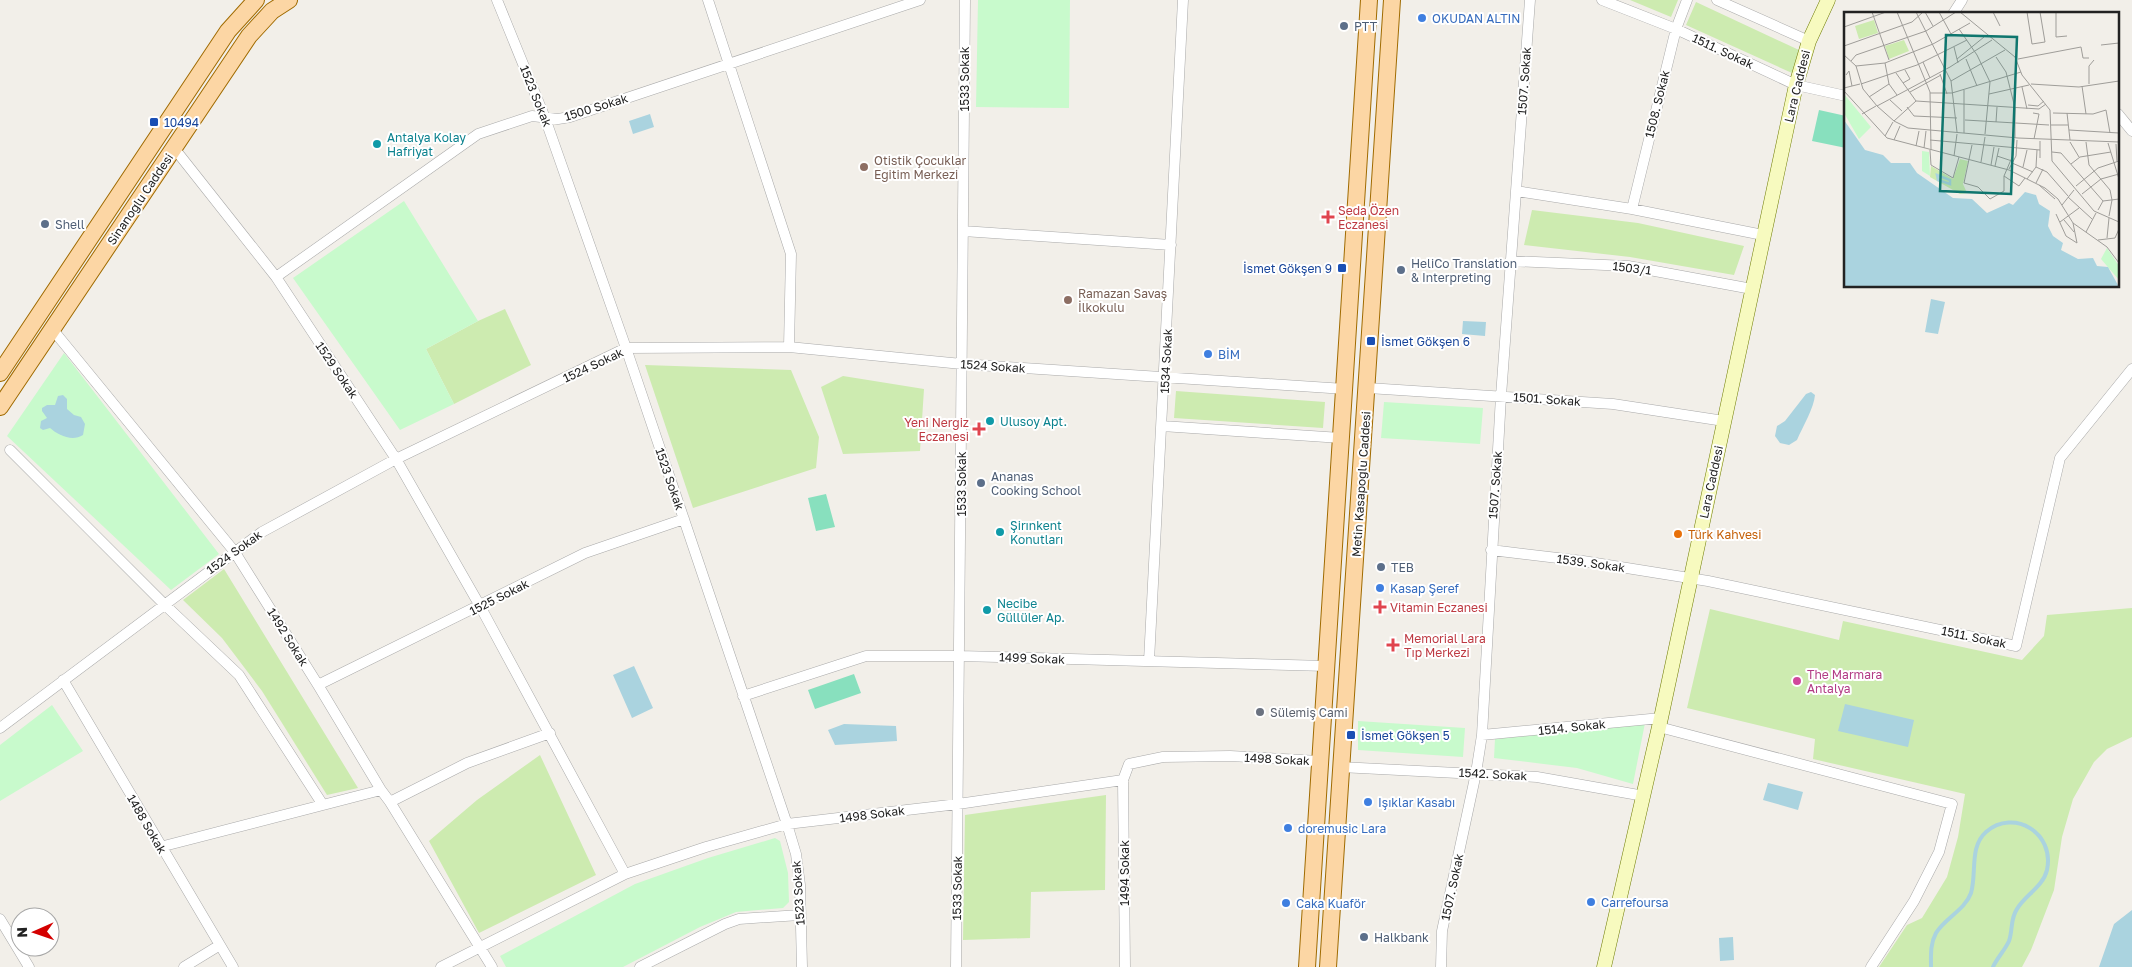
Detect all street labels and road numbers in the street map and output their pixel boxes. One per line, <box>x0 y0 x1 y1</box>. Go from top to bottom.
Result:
street label: 1511. Sokak <box>1690 30 1756 72</box>
street label: 1533 Sokak <box>957 46 972 111</box>
street label: 1507. Sokak <box>1514 46 1534 116</box>
street label: Lara Caddesi <box>1781 48 1813 124</box>
street label: 1523 Sokak <box>517 63 555 129</box>
street label: 1508. Sokak <box>1641 68 1673 139</box>
street label: 1500 Sokak <box>562 90 630 124</box>
street label: Si̇nanoğlu Caddesi <box>104 150 176 248</box>
street label: 1503/1 <box>1612 258 1652 278</box>
street label: 1534 Sokak <box>1157 328 1175 394</box>
street label: 1529 Sokak <box>313 339 362 401</box>
street label: 1524 Sokak <box>560 344 626 386</box>
street label: 1524 Sokak <box>960 356 1026 376</box>
street label: 1501. Sokak <box>1513 389 1582 409</box>
street label: Metin Kasapoğlu Caddesi <box>1348 411 1374 557</box>
street label: Lara Caddesi <box>1696 444 1726 520</box>
street label: 1523 Sokak <box>652 446 688 512</box>
street label: 1507. Sokak <box>1485 450 1505 520</box>
street label: 1533 Sokak <box>954 451 969 516</box>
street label: 1524 Sokak <box>203 527 265 577</box>
street label: 1539. Sokak <box>1556 551 1626 575</box>
street label: 1525 Sokak <box>467 576 531 618</box>
street label: 1492 Sokak <box>264 605 312 669</box>
street label: 1511. Sokak <box>1940 623 2008 651</box>
street label: 1499 Sokak <box>999 649 1065 667</box>
street label: 1514. Sokak <box>1538 716 1607 738</box>
street label: 1498 Sokak <box>1244 750 1310 768</box>
street label: 1542. Sokak <box>1458 765 1528 783</box>
street label: 1488 Sokak <box>124 792 170 856</box>
street label: 1498 Sokak <box>838 803 906 825</box>
street label: 1494 Sokak <box>1117 840 1132 906</box>
street label: 1507. Sokak <box>1438 852 1466 922</box>
street label: 1533 Sokak <box>949 855 965 921</box>
street label: 1523 Sokak <box>788 860 808 926</box>

